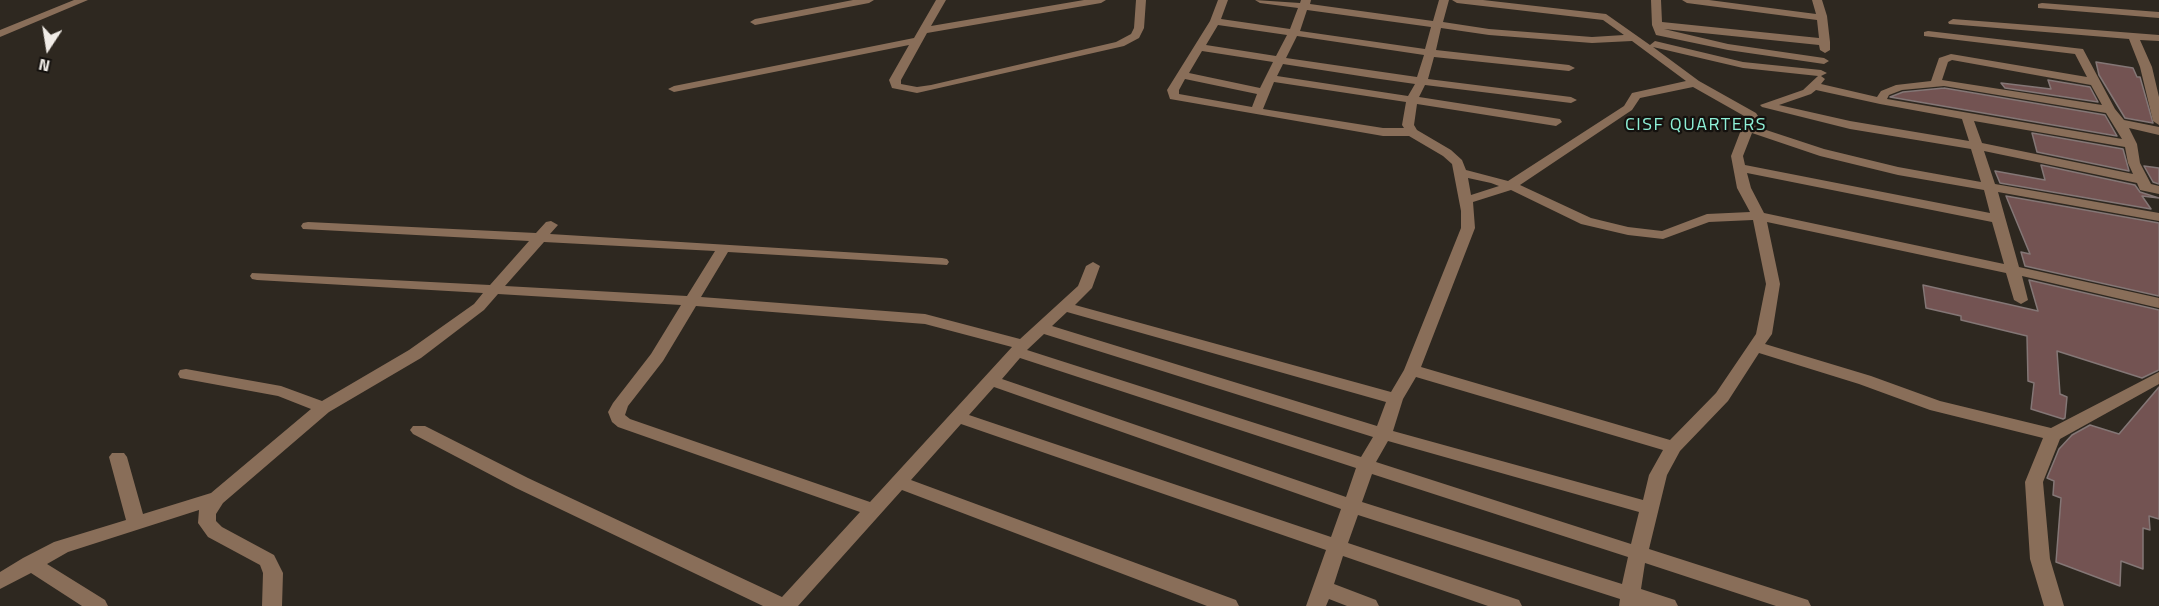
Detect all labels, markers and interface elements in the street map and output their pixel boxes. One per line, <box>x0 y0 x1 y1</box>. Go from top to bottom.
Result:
north arrow <box>18 18 78 78</box>
text: N <box>36 53 52 78</box>
district label: CISF QUARTERS <box>1625 115 1767 137</box>

